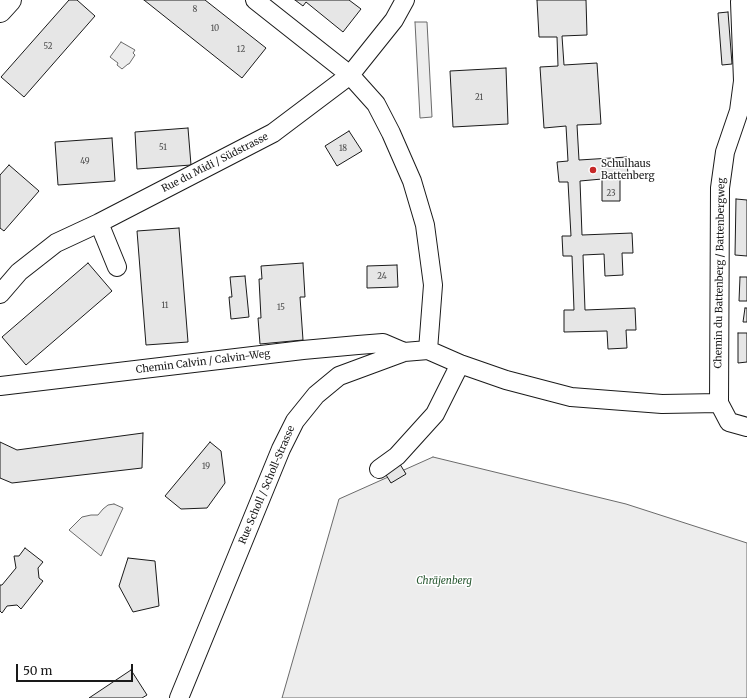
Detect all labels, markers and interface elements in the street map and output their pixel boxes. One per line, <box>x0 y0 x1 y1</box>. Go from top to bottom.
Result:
house number: 8 <box>193 5 197 15</box>
house number: 10 <box>211 24 219 34</box>
house number: 52 <box>43 42 53 52</box>
house number: 12 <box>237 45 245 55</box>
house number: 21 <box>475 93 483 103</box>
street label: Rue du Midi / Südstrasse <box>160 131 270 195</box>
house number: 51 <box>159 143 167 153</box>
house number: 18 <box>339 144 347 154</box>
house number: 49 <box>80 157 90 167</box>
place label: Schulhaus Battenberg <box>601 158 654 182</box>
marker: Schulhaus Battenberg <box>588 165 598 175</box>
street label: Chemin du Battenberg / Battenbergweg <box>712 178 728 368</box>
house number: 23 <box>606 189 616 199</box>
house number: 24 <box>377 272 387 282</box>
house number: 11 <box>162 301 168 311</box>
house number: 15 <box>277 303 285 313</box>
street label: Chemin Calvin / Calvin-Weg <box>135 348 271 376</box>
street label: Rue Scholl / Scholl-Strasse <box>237 424 297 546</box>
house number: 19 <box>202 462 210 472</box>
park label: Chräjenberg <box>416 575 472 587</box>
scale bar <box>18 656 135 682</box>
text: 50 m <box>23 663 52 678</box>

